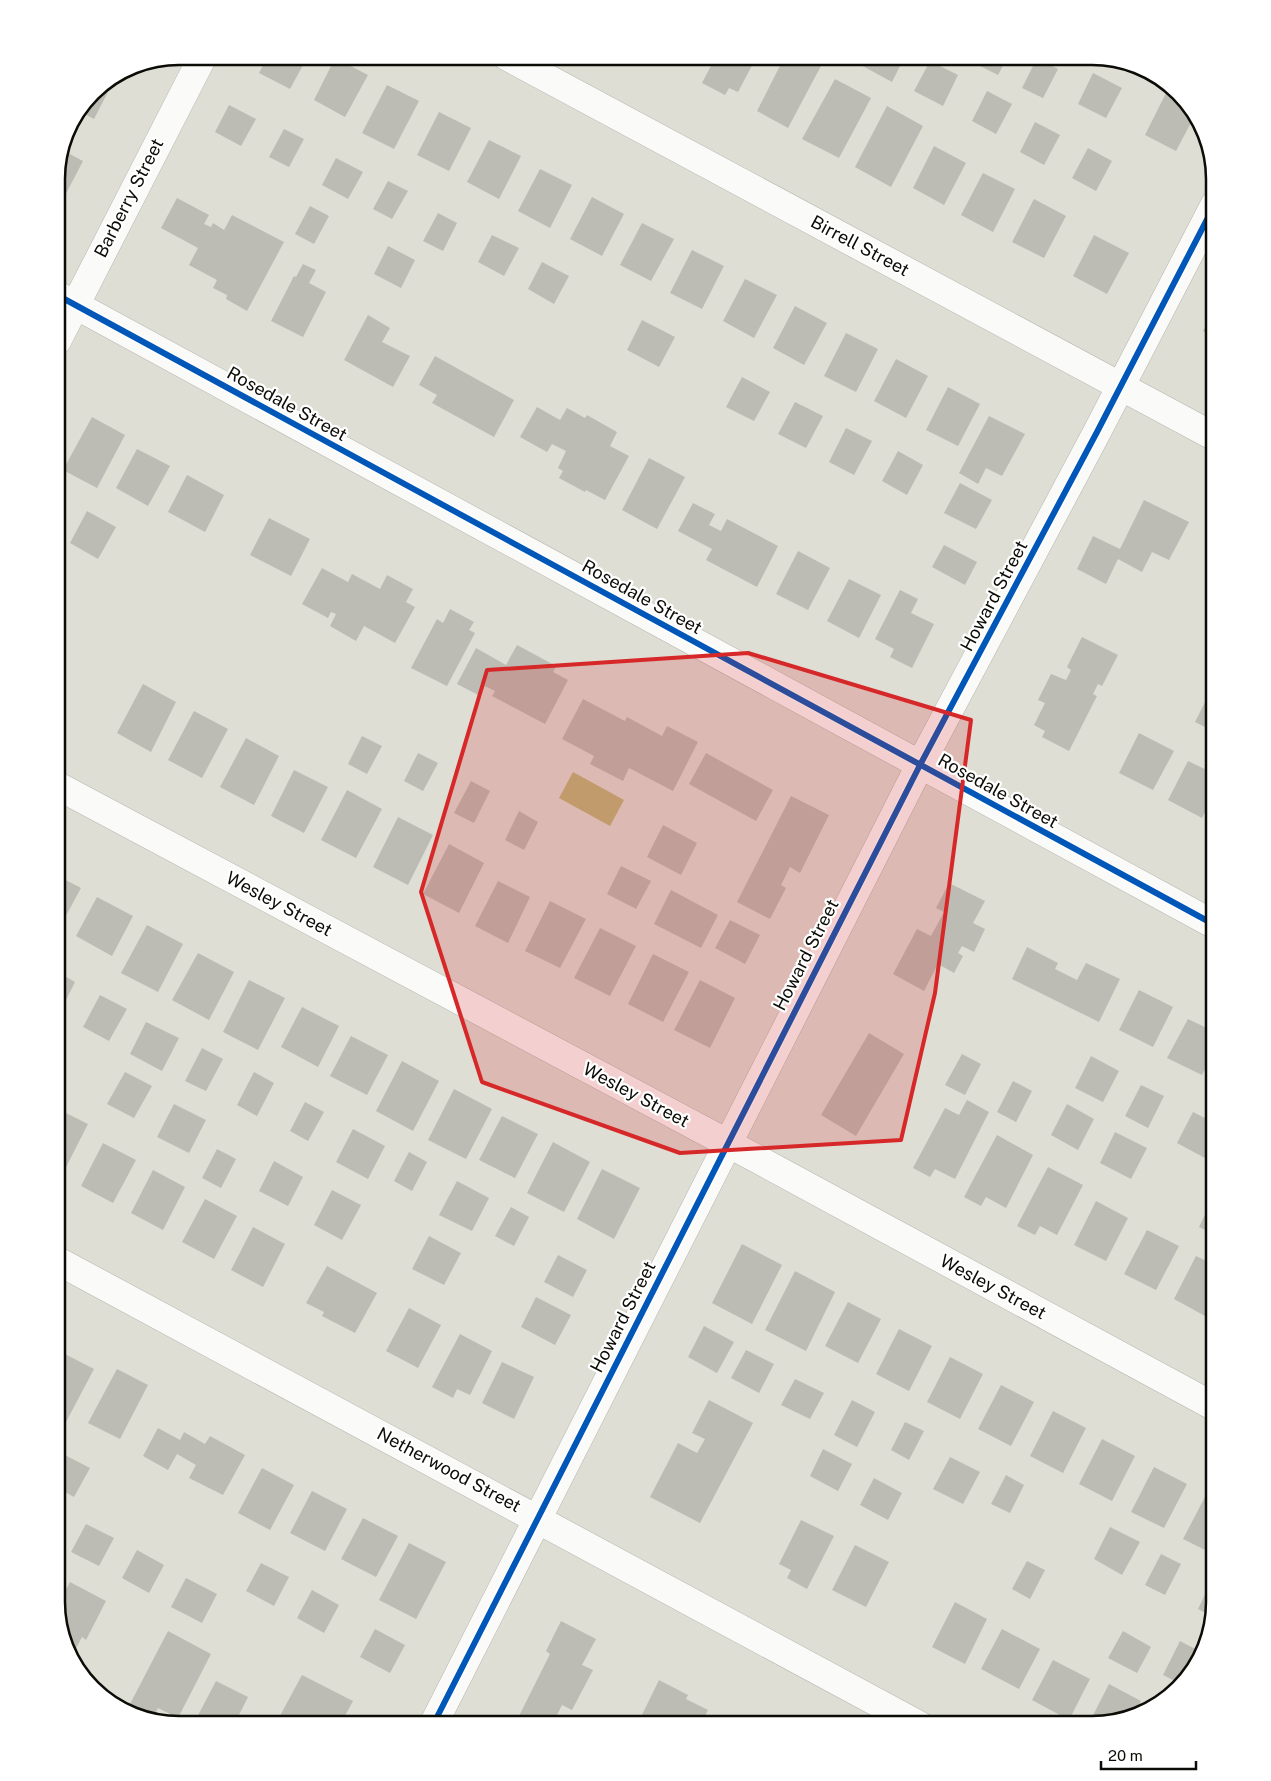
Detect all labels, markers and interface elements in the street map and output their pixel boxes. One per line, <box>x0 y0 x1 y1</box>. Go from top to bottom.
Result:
street label: Barberry Street <box>89 135 168 261</box>
street label: Birrell Street <box>807 211 913 280</box>
street label: Rosedale Street <box>224 362 351 445</box>
street label: Howard Street <box>956 537 1031 655</box>
street label: Rosedale Street <box>579 555 706 638</box>
street label: Rosedale Street <box>935 749 1062 832</box>
street label: Wesley Street <box>223 867 336 940</box>
street label: Howard Street <box>768 896 843 1014</box>
street label: Wesley Street <box>580 1058 693 1131</box>
street label: Wesley Street <box>937 1250 1050 1323</box>
street label: Howard Street <box>585 1258 660 1376</box>
street label: Netherwood Street <box>374 1423 525 1516</box>
scale bar <box>1101 1738 1196 1770</box>
text: 20 m <box>1108 1747 1143 1764</box>

